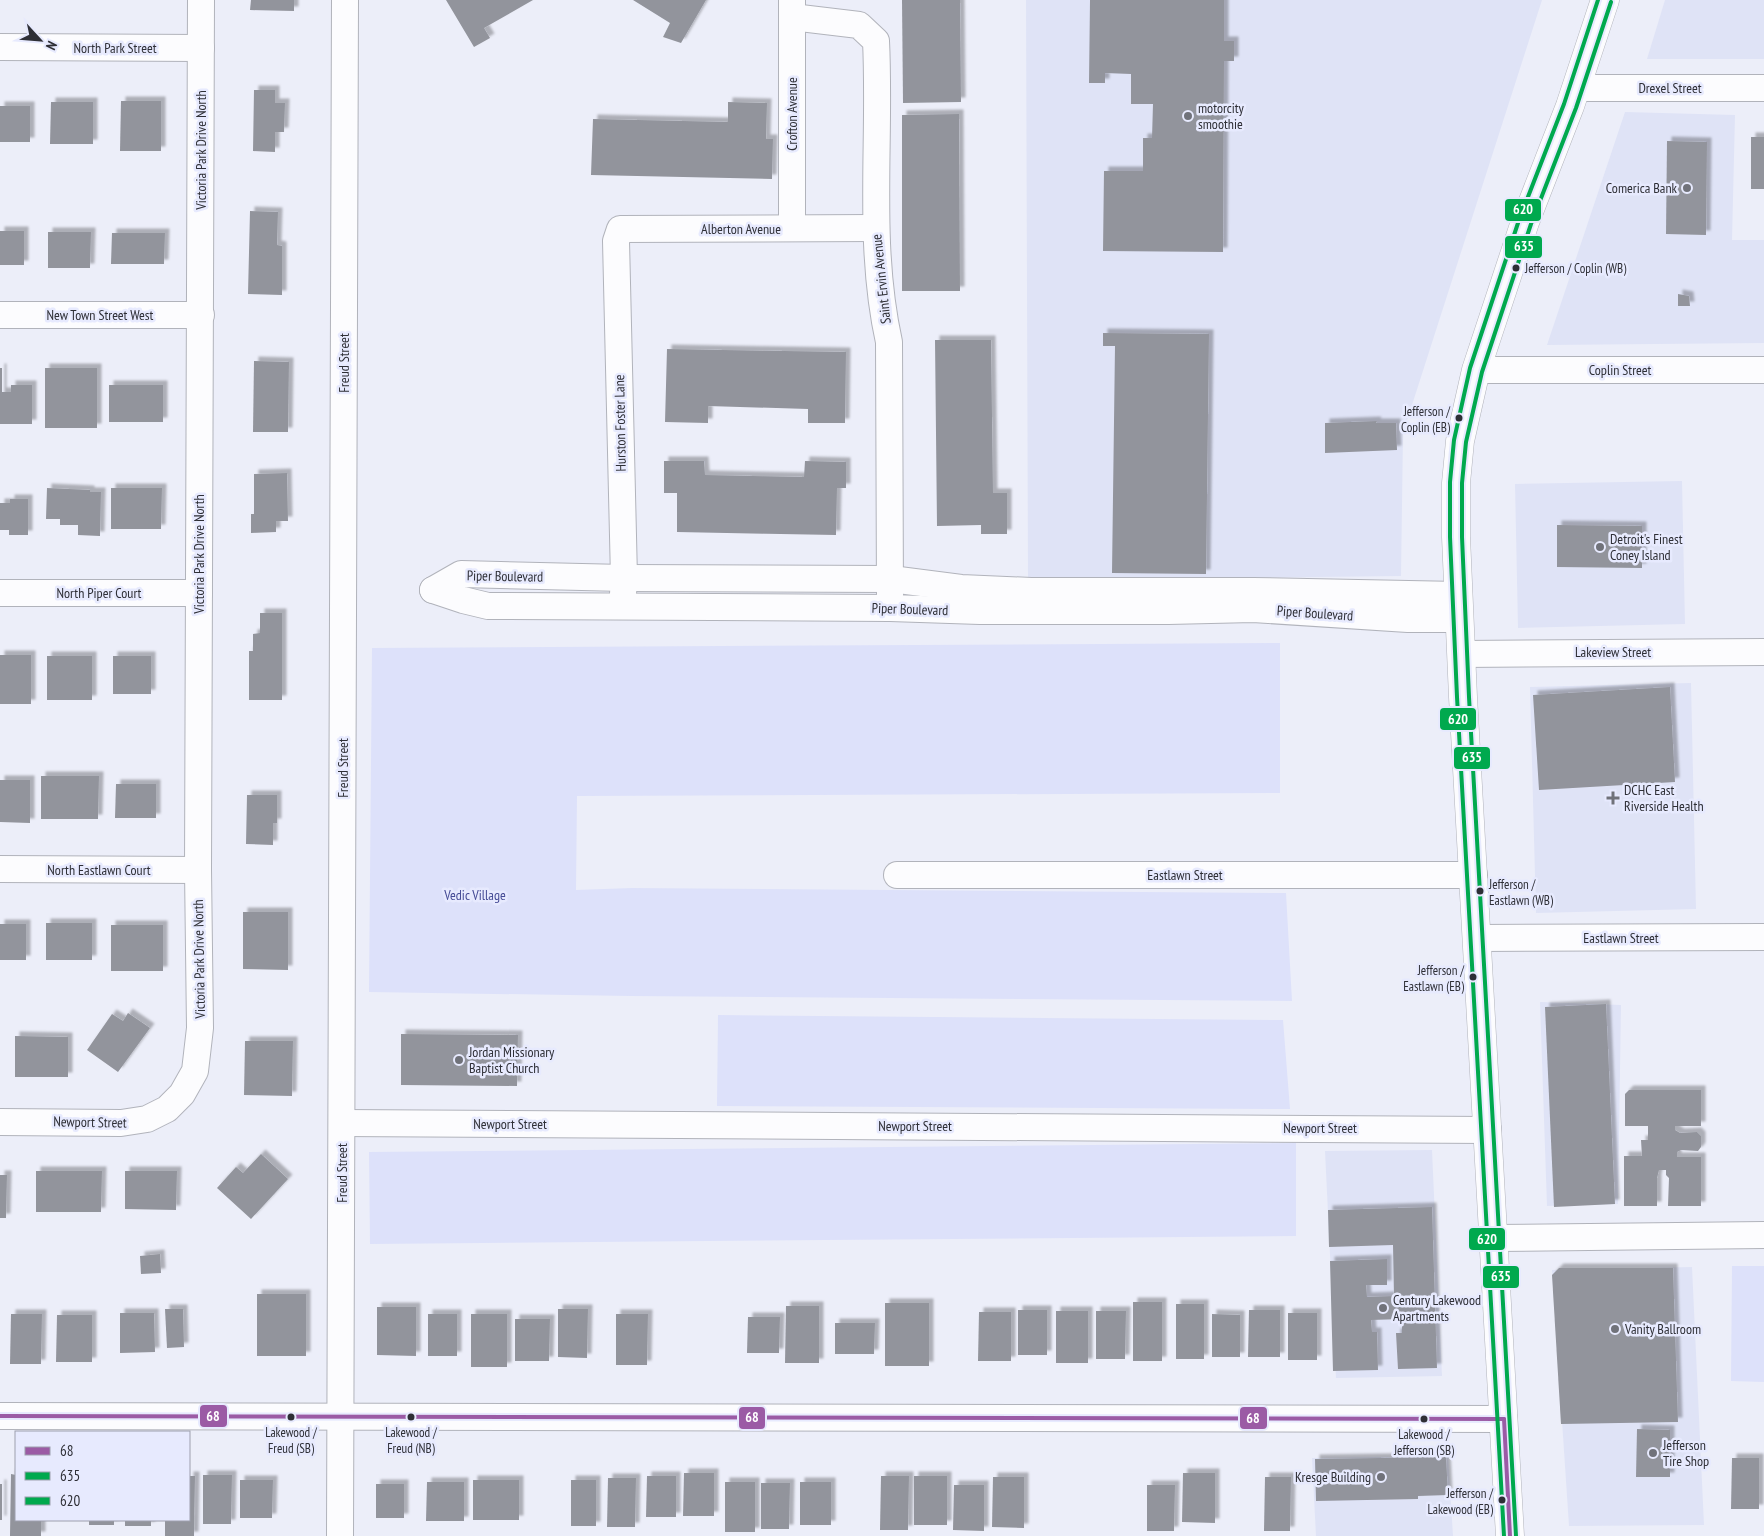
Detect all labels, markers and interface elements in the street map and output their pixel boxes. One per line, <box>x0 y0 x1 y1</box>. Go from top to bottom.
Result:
north arrow <box>15 15 65 65</box>
text: N <box>42 38 61 53</box>
street label: North Park Street <box>73 39 157 57</box>
street label: Crofton Avenue <box>783 77 801 151</box>
street label: Drexel Street <box>1638 79 1702 97</box>
street label: Victoria Park Drive North <box>192 90 210 211</box>
place label: motorcity smoothie <box>1198 99 1245 133</box>
marker: motorcity smoothie <box>1182 110 1194 122</box>
place label: Comerica Bank <box>1606 179 1678 197</box>
marker: Comerica Bank <box>1681 182 1693 194</box>
line badge: 620 <box>1504 198 1542 222</box>
text: 620 <box>1513 200 1533 218</box>
street label: Alberton Avenue <box>701 220 781 238</box>
street label: Saint Ervin Avenue <box>867 233 895 325</box>
line badge: 635 <box>1504 235 1543 259</box>
text: 635 <box>1514 237 1534 255</box>
place label: Jefferson / Coplin (WB) <box>1524 260 1626 277</box>
marker: Jefferson / Coplin (WB) <box>1511 263 1521 273</box>
street label: New Town Street West <box>47 306 154 324</box>
street label: Freud Street <box>335 333 353 393</box>
street label: Coplin Street <box>1589 361 1651 379</box>
street label: Hurston Foster Lane <box>610 374 630 472</box>
place label: Jefferson / Coplin (EB) <box>1401 403 1451 436</box>
marker: Jefferson / Coplin (EB) <box>1454 413 1464 423</box>
street label: Victoria Park Drive North <box>190 494 208 615</box>
place label: Detroit's Finest Coney Island <box>1610 530 1683 564</box>
marker: Detroit's Finest Coney Island <box>1594 541 1606 553</box>
street label: Piper Boulevard <box>467 566 543 586</box>
street label: North Piper Court <box>57 584 142 602</box>
street label: Piper Boulevard <box>871 599 949 619</box>
street label: Piper Boulevard <box>1276 601 1354 625</box>
street label: Lakeview Street <box>1575 643 1651 661</box>
line badge: 620 <box>1439 707 1477 731</box>
text: 620 <box>1448 710 1468 728</box>
street label: Freud Street <box>334 738 352 798</box>
line badge: 635 <box>1453 746 1491 770</box>
text: 635 <box>1462 748 1482 766</box>
place label: DCHC East Riverside Health <box>1624 781 1704 815</box>
marker: DCHC East Riverside Health <box>1606 791 1620 805</box>
street label: North Eastlawn Court <box>47 861 151 879</box>
street label: Eastlawn Street <box>1147 866 1223 884</box>
place label: Jefferson / Eastlawn (WB) <box>1488 876 1553 909</box>
park label: Vedic Village <box>443 886 506 904</box>
marker: Jefferson / Eastlawn (WB) <box>1475 886 1485 896</box>
street label: Victoria Park Drive North <box>189 899 209 1020</box>
street label: Eastlawn Street <box>1583 929 1659 947</box>
place label: Jefferson / Eastlawn (EB) <box>1403 962 1465 995</box>
marker: Jefferson / Eastlawn (EB) <box>1468 972 1478 982</box>
place label: Jordan Missionary Baptist Church <box>468 1043 555 1077</box>
marker: Jordan Missionary Baptist Church <box>453 1054 465 1066</box>
street label: Newport Street <box>53 1112 127 1132</box>
street label: Newport Street <box>473 1115 547 1133</box>
street label: Newport Street <box>878 1117 952 1135</box>
street label: Newport Street <box>1283 1119 1357 1137</box>
street label: Freud Street <box>333 1143 351 1203</box>
line badge: 620 <box>1468 1227 1506 1251</box>
text: 620 <box>1477 1230 1497 1248</box>
line badge: 635 <box>1482 1265 1520 1289</box>
text: 635 <box>1491 1267 1511 1285</box>
place label: Century Lakewood Apartments <box>1393 1291 1481 1325</box>
marker: Century Lakewood Apartments <box>1377 1302 1389 1314</box>
place label: Vanity Ballroom <box>1624 1320 1701 1338</box>
marker: Vanity Ballroom <box>1609 1323 1621 1335</box>
line badge: 68 <box>199 1404 228 1428</box>
line badge: 68 <box>738 1406 766 1430</box>
line badge: 68 <box>1239 1406 1268 1430</box>
text: 68 <box>206 1407 220 1425</box>
text: 68 <box>745 1408 759 1426</box>
text: 68 <box>1246 1409 1260 1427</box>
marker: Lakewood / Freud (SB) <box>286 1412 296 1422</box>
marker: Lakewood / Freud (NB) <box>406 1412 416 1422</box>
marker: Lakewood / Jefferson (SB) <box>1419 1414 1429 1424</box>
place label: Lakewood / Freud (SB) <box>265 1424 318 1457</box>
place label: Lakewood / Freud (NB) <box>385 1424 438 1457</box>
place label: Lakewood / Jefferson (SB) <box>1393 1426 1454 1459</box>
legend <box>15 1431 190 1521</box>
place label: Jefferson Tire Shop <box>1662 1436 1709 1470</box>
text: 68 <box>60 1441 74 1460</box>
marker: Jefferson Tire Shop <box>1647 1447 1659 1459</box>
text: 635 <box>60 1466 80 1485</box>
place label: Kresge Building <box>1295 1468 1371 1486</box>
marker: Kresge Building <box>1375 1471 1387 1483</box>
place label: Jefferson / Lakewood (EB) <box>1427 1485 1494 1518</box>
text: 620 <box>60 1491 81 1510</box>
marker: Jefferson / Lakewood (EB) <box>1497 1495 1507 1505</box>

